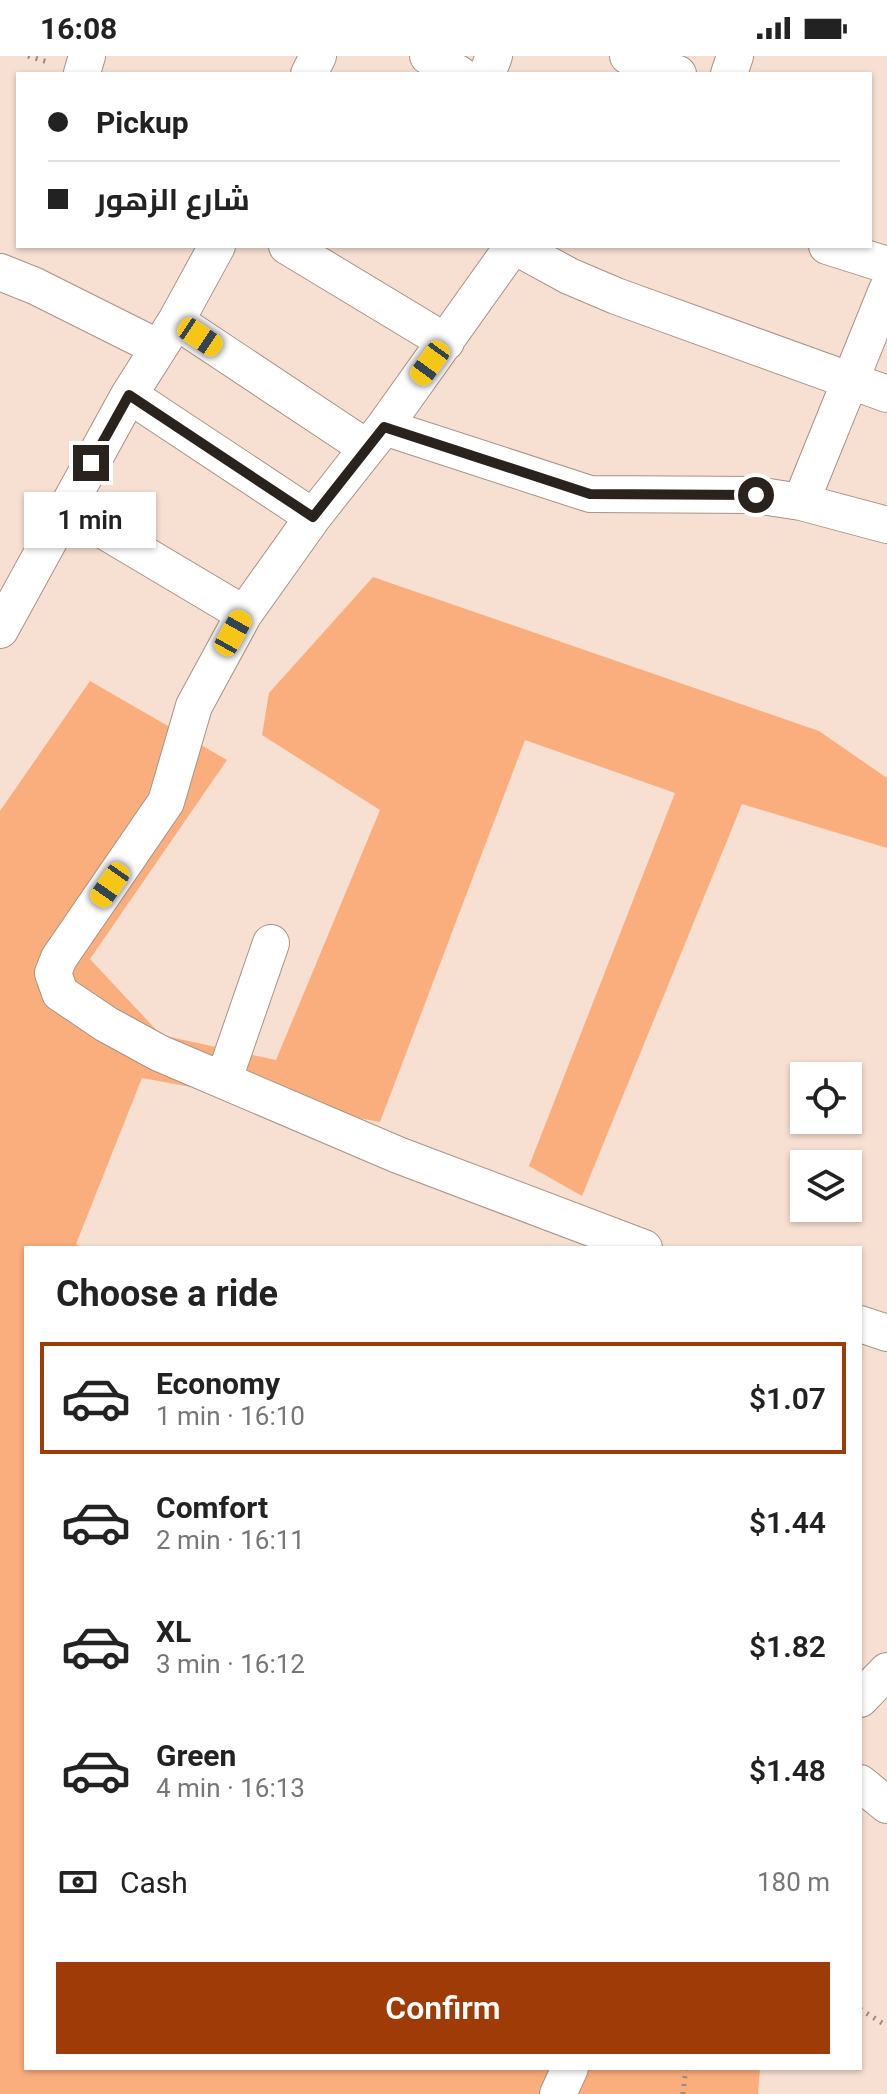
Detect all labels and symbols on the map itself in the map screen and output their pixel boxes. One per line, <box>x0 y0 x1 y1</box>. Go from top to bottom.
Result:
car <box>173 314 227 360</box>
car <box>406 337 454 389</box>
route end <box>73 445 109 481</box>
route start <box>738 477 774 513</box>
callout: 1 min <box>25 491 157 547</box>
car <box>211 606 255 660</box>
car <box>86 858 134 912</box>

